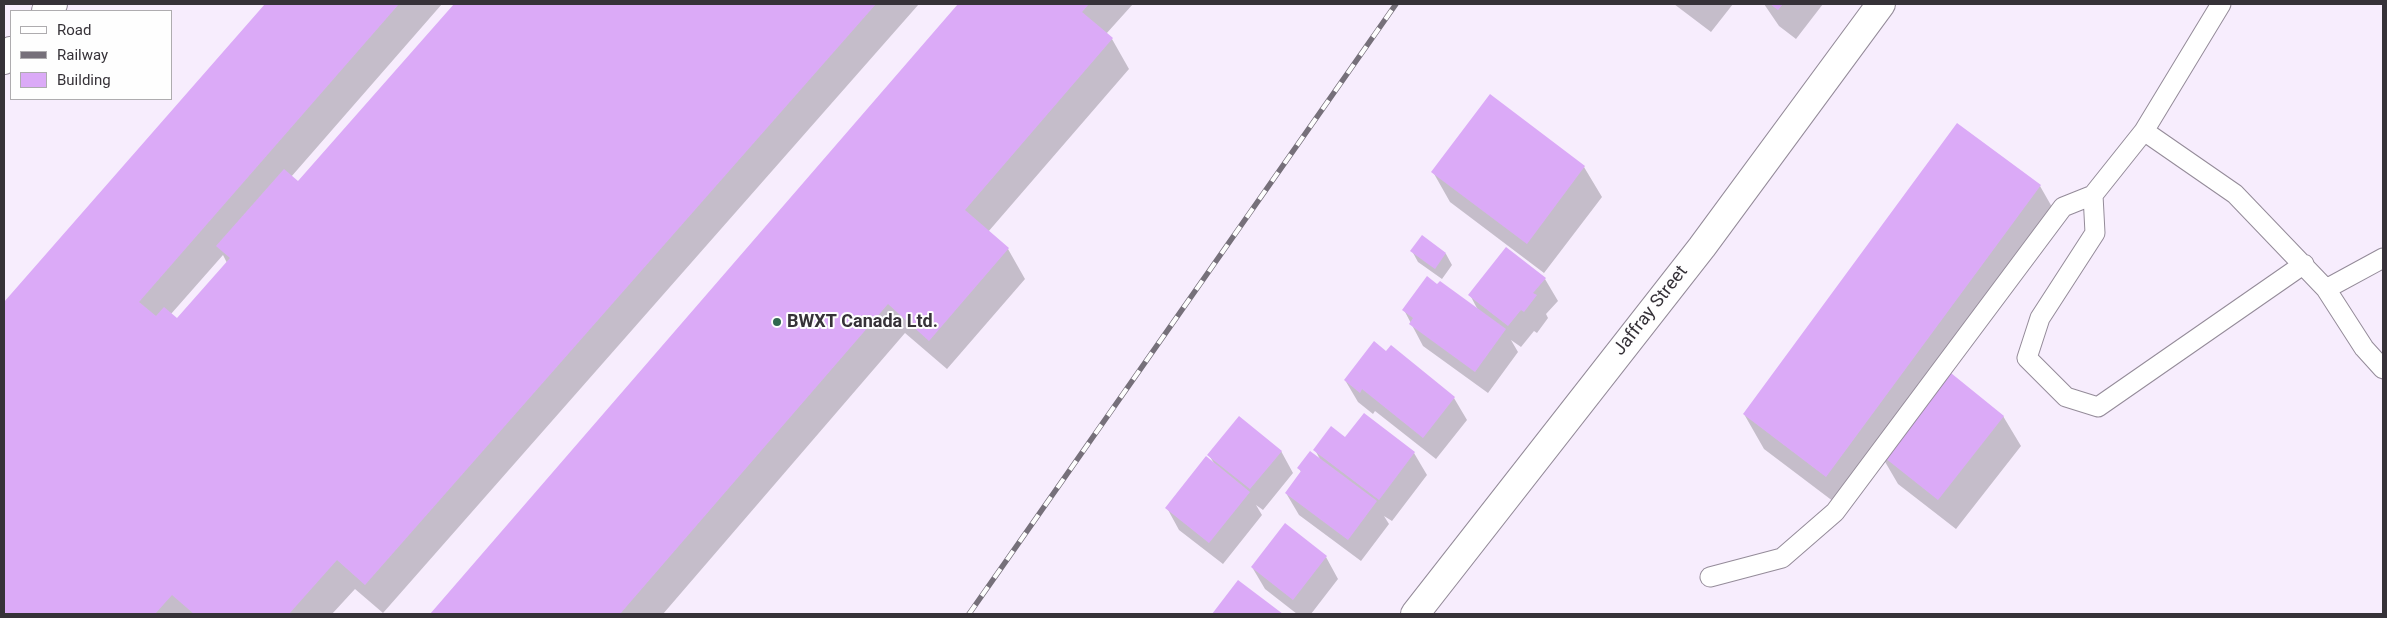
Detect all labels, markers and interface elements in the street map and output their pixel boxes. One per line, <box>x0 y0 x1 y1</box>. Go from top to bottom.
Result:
legend <box>10 10 172 100</box>
text: Road <box>57 21 91 39</box>
text: Railway <box>57 46 108 64</box>
text: Building <box>57 71 111 89</box>
street label: Jaffray Street <box>1609 262 1693 360</box>
place label: BWXT Canada Ltd. <box>787 311 938 333</box>
marker: BWXT Canada Ltd. <box>771 316 783 328</box>

